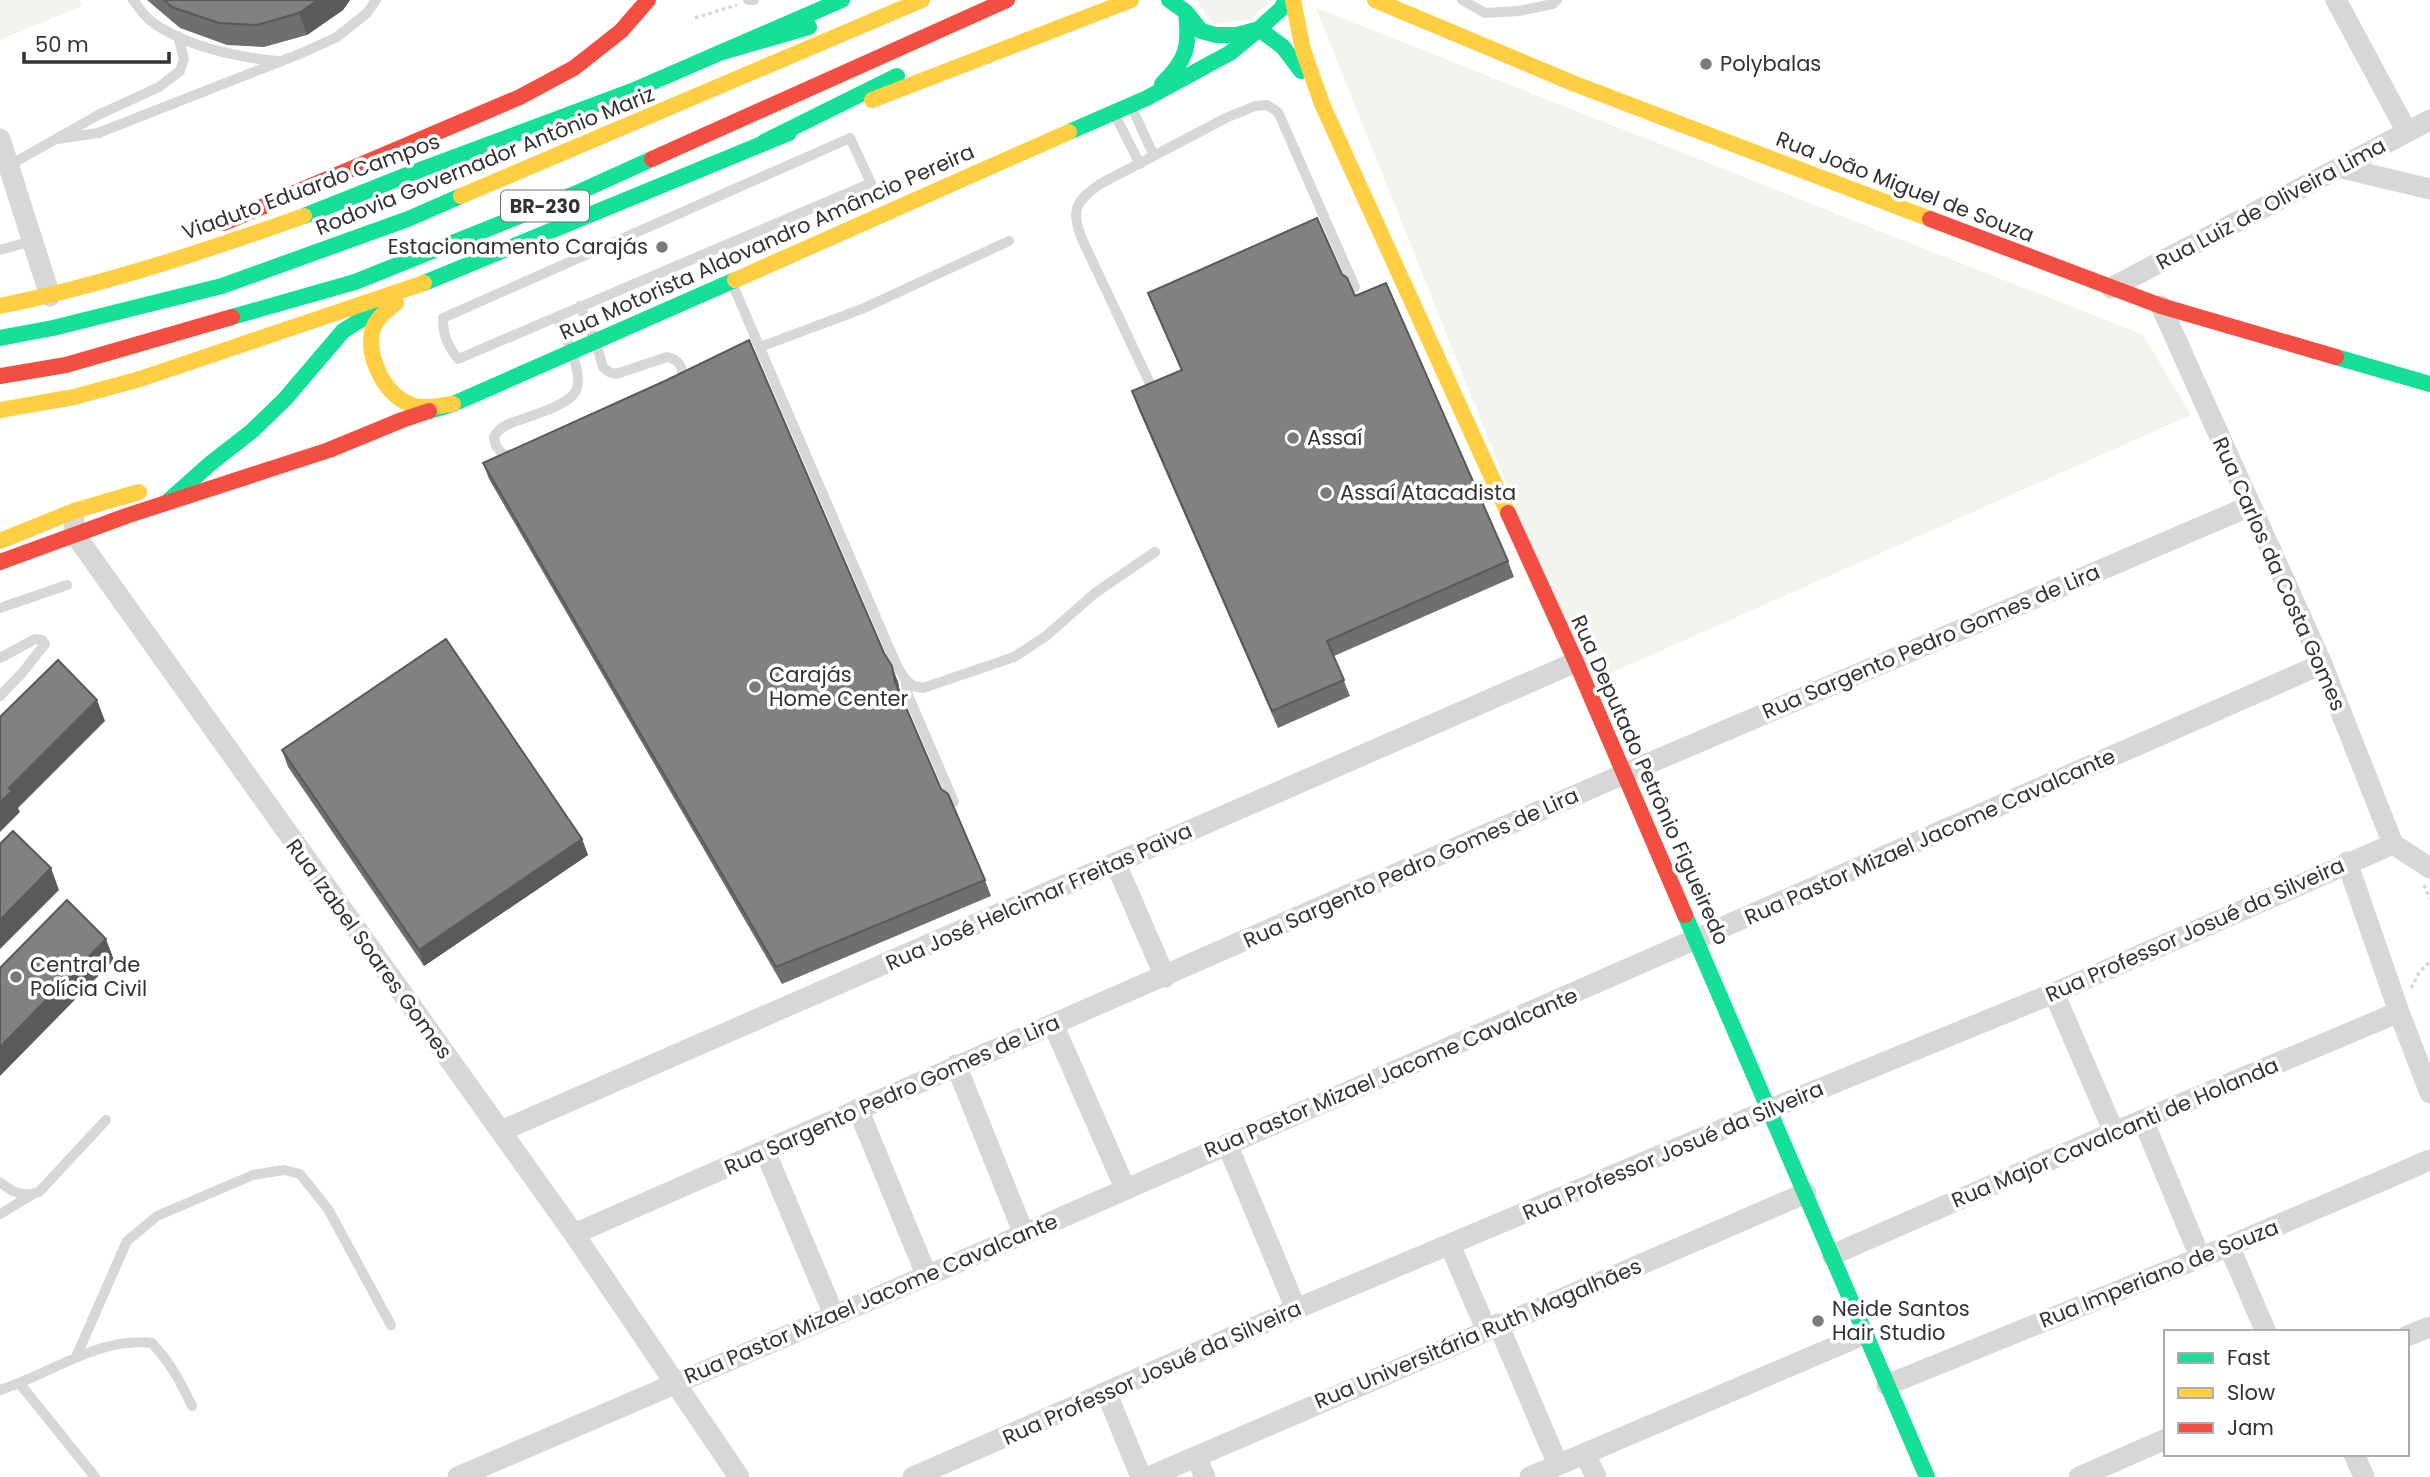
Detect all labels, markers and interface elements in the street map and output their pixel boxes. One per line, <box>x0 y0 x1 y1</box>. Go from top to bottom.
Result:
scale bar <box>24 21 170 65</box>
text: 50 m <box>35 30 89 59</box>
place label: Polybalas <box>1720 49 1821 78</box>
marker: Polybalas <box>1698 56 1714 72</box>
street label: Rodovia Governador Antônio Mariz <box>311 79 658 242</box>
street label: Rua João Miguel de Souza <box>1772 124 2038 249</box>
street label: Viaduto Eduardo Campos <box>178 126 444 247</box>
street label: Rua Luiz de Oliveira Lima <box>2151 131 2391 276</box>
street label: Rua Motorista Aldovandro Amâncio Pereira <box>555 137 979 347</box>
road number: BR-230 <box>501 190 589 222</box>
place label: Estacionamento Carajás <box>388 232 648 261</box>
marker: Estacionamento Carajás <box>654 239 670 255</box>
place label: Assaí <box>1307 423 1362 452</box>
marker: Assaí <box>1285 430 1301 446</box>
street label: Rua Carlos da Costa Gomes <box>2206 432 2353 715</box>
place label: Assaí Atacadista <box>1340 478 1516 507</box>
marker: Assaí Atacadista <box>1318 485 1334 501</box>
street label: Rua Sargento Pedro Gomes de Lira <box>1758 557 2104 726</box>
street label: Rua Deputado Petrônio Figueiredo <box>1564 610 1737 949</box>
place label: Carajás Home Center <box>769 660 909 713</box>
marker: Carajás Home Center <box>747 679 763 695</box>
street label: Rua Pastor Mizael Jacome Cavalcante <box>1740 741 2120 932</box>
street label: Rua Sargento Pedro Gomes de Lira <box>1239 780 1583 955</box>
street label: Rua José Helcimar Freitas Paiva <box>881 816 1197 977</box>
street label: Rua Izabel Soares Gomes <box>280 833 459 1065</box>
street label: Rua Professor Josué da Silveira <box>2041 850 2349 1009</box>
place label: Central de Polícia Civil <box>30 950 147 1003</box>
marker: Central de Polícia Civil <box>8 969 24 985</box>
street label: Rua Pastor Mizael Jacome Cavalcante <box>1200 980 1582 1165</box>
street label: Rua Sargento Pedro Gomes de Lira <box>720 1007 1064 1182</box>
street label: Rua Major Cavalcanti de Holanda <box>1947 1050 2283 1215</box>
street label: Rua Professor Josué da Silveira <box>1518 1074 1828 1227</box>
street label: Rua Pastor Mizael Jacome Cavalcante <box>680 1206 1062 1391</box>
street label: Rua Imperiano de Souza <box>2035 1212 2283 1335</box>
street label: Rua Universitária Ruth Magalhães <box>1310 1251 1646 1416</box>
street label: Rua Professor Josué da Silveira <box>998 1293 1306 1452</box>
place label: Neide Santos Hair Studio <box>1832 1294 1970 1347</box>
marker: Neide Santos Hair Studio <box>1810 1313 1826 1329</box>
legend <box>2164 1330 2409 1456</box>
text: Fast <box>2227 1343 2270 1372</box>
text: Slow <box>2227 1378 2275 1407</box>
text: Jam <box>2227 1413 2274 1442</box>

